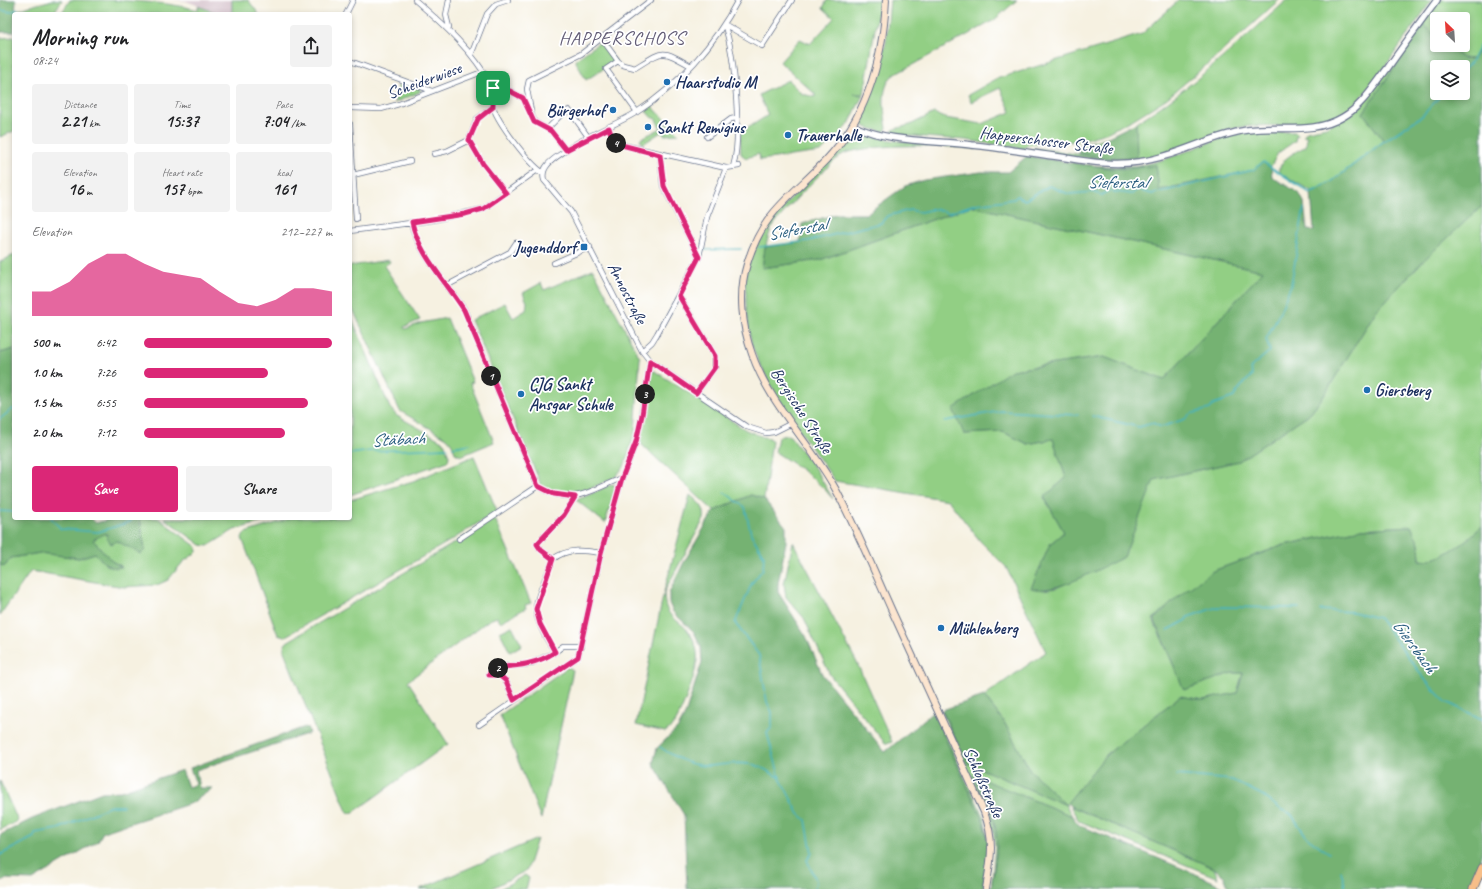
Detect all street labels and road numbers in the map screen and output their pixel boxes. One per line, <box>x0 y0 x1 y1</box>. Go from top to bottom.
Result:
street label: Scheiderwiese <box>384 57 466 104</box>
street label: Happerschosser Straße <box>978 122 1115 159</box>
street label: Annostraße <box>603 259 653 329</box>
street label: Bergische Straße <box>766 363 838 459</box>
street label: Schloßstraße <box>959 744 1009 822</box>

